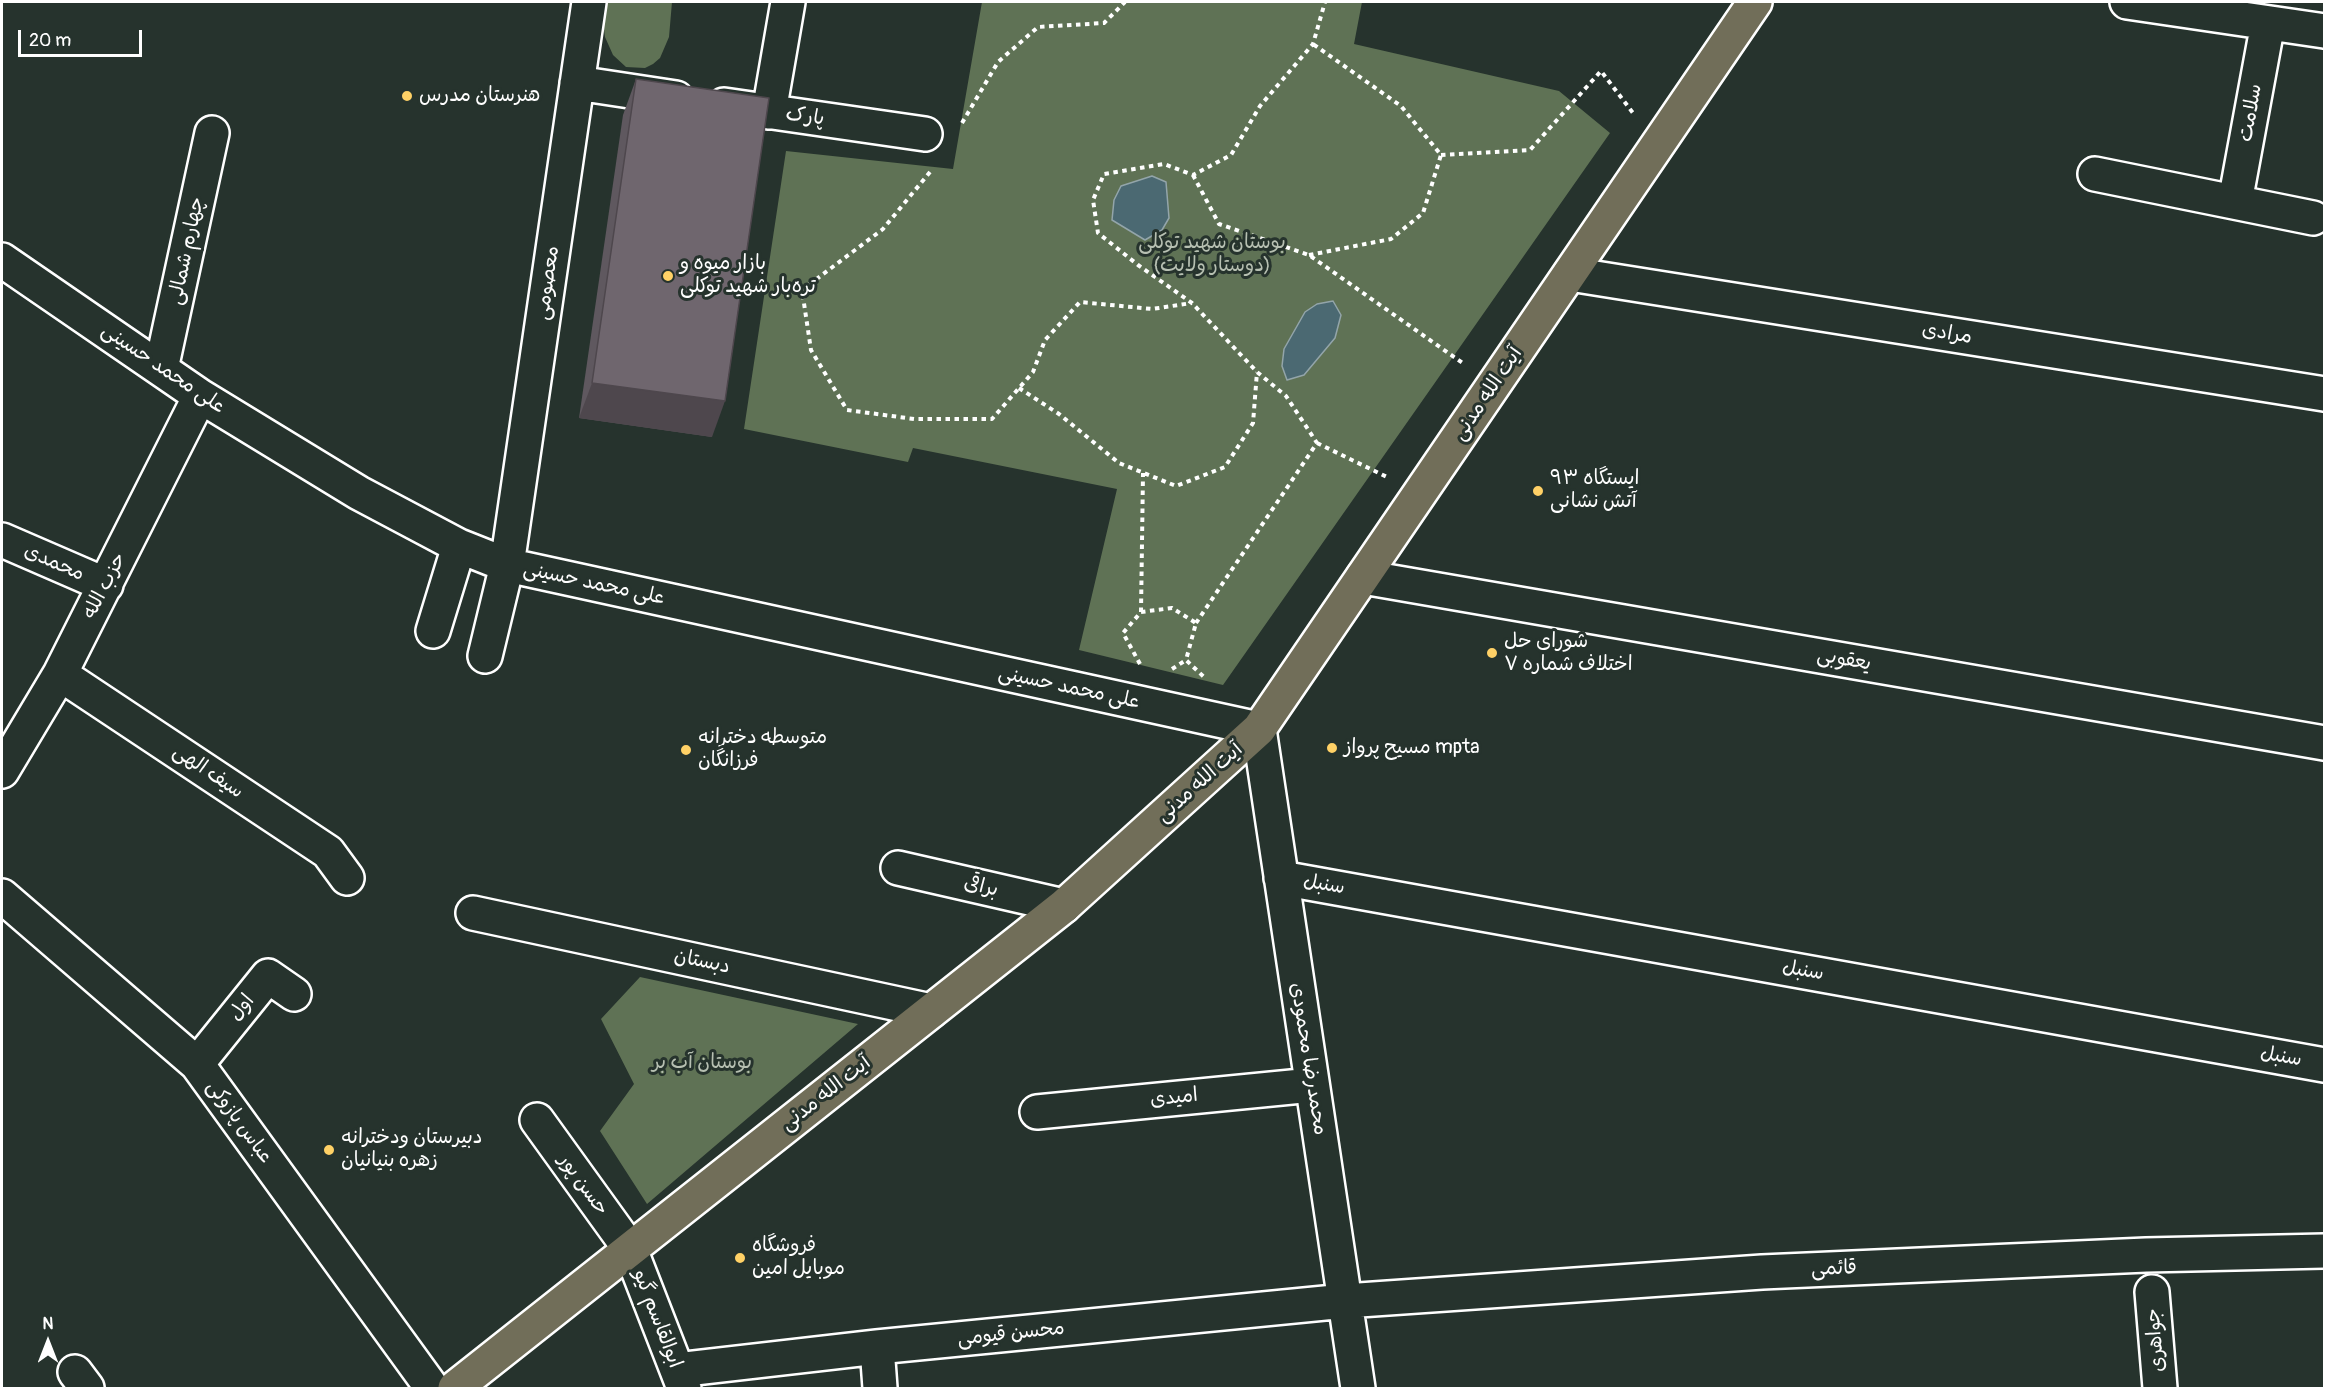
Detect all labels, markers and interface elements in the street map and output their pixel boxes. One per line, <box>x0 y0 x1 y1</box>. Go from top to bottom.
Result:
scale bar <box>21 18 146 56</box>
text: 20 m <box>29 29 71 52</box>
street label: سلامت <box>2234 82 2268 144</box>
place label: هنرستان مدرس <box>419 84 540 108</box>
marker: هنرستان مدرس <box>400 89 414 103</box>
street label: پارک <box>784 102 826 132</box>
street label: چهارم شمالی <box>164 195 210 307</box>
park label: بوستان شهید توکلی (دوستار ولایت) <box>1138 231 1286 278</box>
street label: معصومی <box>531 244 565 322</box>
place label: بازار میوه و تره‌بار شهید توکلی <box>680 252 816 299</box>
marker: بازار میوه و تره‌بار شهید توکلی <box>661 269 675 283</box>
street label: مرادی <box>1920 318 1974 350</box>
street label: علی محمد حسینی <box>97 319 229 419</box>
street label: آیت الله مدنی <box>1448 343 1528 445</box>
place label: ایستگاه ۹۳ آتش نشانی <box>1550 467 1639 514</box>
marker: ایستگاه ۹۳ آتش نشانی <box>1531 484 1545 498</box>
street label: محمدی <box>20 539 88 587</box>
street label: حزب الله <box>78 549 132 623</box>
street label: علی محمد حسینی <box>521 557 667 611</box>
place label: شورای حل اختلاف شماره ۷ <box>1504 630 1633 677</box>
street label: یعقوبی <box>1815 643 1873 677</box>
marker: شورای حل اختلاف شماره ۷ <box>1485 646 1499 660</box>
street label: علی محمد حسینی <box>996 661 1142 715</box>
place label: متوسطه دخترانه فرزانگان <box>698 726 827 773</box>
place label: مسیح پرواز mpta <box>1344 736 1480 760</box>
street label: آیت الله مدنی <box>1152 738 1248 828</box>
street label: سیف الهی <box>168 740 248 804</box>
marker: مسیح پرواز mpta <box>1325 741 1339 755</box>
marker: متوسطه دخترانه فرزانگان <box>679 743 693 757</box>
street label: سنبل <box>1301 870 1347 900</box>
street label: براقی <box>961 871 1001 903</box>
street label: دبستان <box>672 944 732 980</box>
street label: سنبل <box>1780 956 1826 986</box>
street label: محمدرضا محمودی <box>1284 981 1332 1137</box>
street label: اول <box>224 990 260 1026</box>
street label: سنبل <box>2258 1042 2304 1072</box>
park label: بوستان آب بر <box>652 1051 752 1075</box>
street label: آیت الله مدنی <box>776 1051 876 1137</box>
street label: عباس پازوکی <box>201 1076 277 1168</box>
street label: امیدی <box>1149 1084 1199 1112</box>
place label: دبیرستان ودخترانه زهره بنیانیان <box>341 1126 482 1173</box>
marker: دبیرستان ودخترانه زهره بنیانیان <box>322 1143 336 1157</box>
street label: حسن پور <box>553 1150 613 1220</box>
place label: فروشگاه موبایل امین <box>752 1234 845 1281</box>
marker: فروشگاه موبایل امین <box>733 1251 747 1265</box>
street label: قائمی <box>1811 1256 1857 1282</box>
street label: ابوالقاسم گیو <box>627 1267 687 1371</box>
street label: جواهری <box>2141 1307 2171 1373</box>
north arrow <box>18 1312 78 1372</box>
text: N <box>43 1314 53 1334</box>
street label: محسن قیومی <box>956 1316 1066 1352</box>

